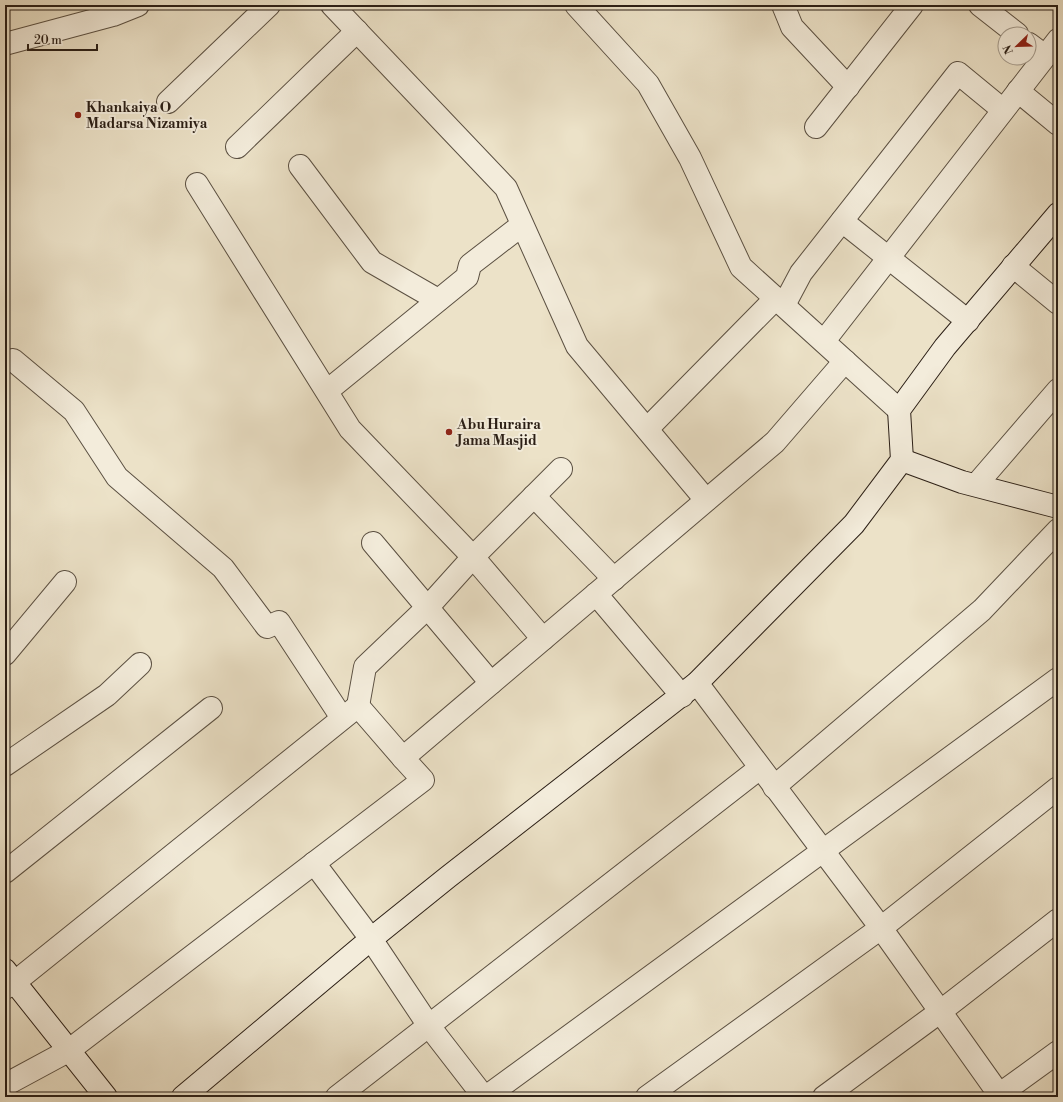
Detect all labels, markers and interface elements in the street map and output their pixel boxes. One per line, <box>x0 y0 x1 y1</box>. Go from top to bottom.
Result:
scale bar <box>28 26 97 52</box>
north arrow <box>997 26 1037 66</box>
text: 20 m <box>34 33 62 48</box>
text: N <box>1000 43 1017 56</box>
place label: Khankaiya O Madarsa Nizamiya <box>86 99 208 133</box>
marker: Khankaiya O Madarsa Nizamiya <box>73 110 83 120</box>
place label: Abu Huraira Jama Masjid <box>455 416 541 450</box>
marker: Abu Huraira Jama Masjid <box>444 427 454 437</box>

